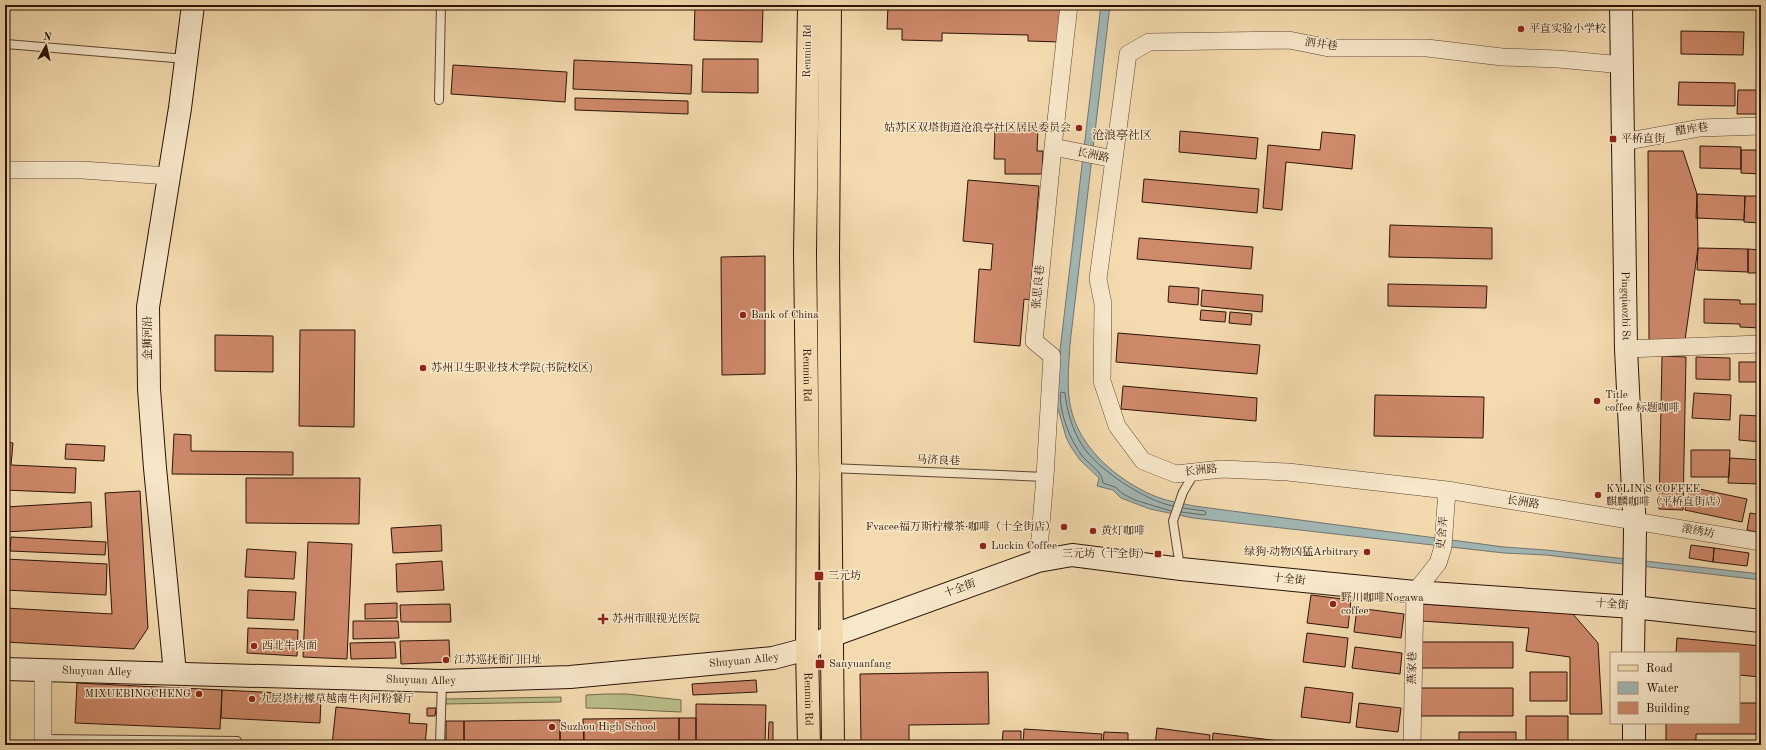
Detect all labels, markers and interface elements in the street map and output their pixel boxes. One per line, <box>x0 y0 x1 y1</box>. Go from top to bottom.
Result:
place label: 平直实验小学校 <box>1529 22 1606 35</box>
street label: Renmin Rd <box>802 24 814 78</box>
marker: 平直实验小学校 <box>1516 24 1526 34</box>
north arrow <box>26 26 66 66</box>
text: N <box>42 32 53 44</box>
street label: 泗井巷 <box>1304 35 1338 53</box>
street label: 醋库巷 <box>1675 120 1709 138</box>
place label: 姑苏区双塔街道沧浪亭社区居民委员会 <box>884 121 1071 134</box>
marker: 姑苏区双塔街道沧浪亭社区居民委员会 <box>1074 123 1084 133</box>
district label: 沧浪亭社区 <box>1092 128 1152 142</box>
place label: 平桥直街 <box>1621 132 1665 145</box>
marker: 平桥直街 <box>1608 134 1618 144</box>
street label: 长洲路 <box>1076 145 1111 165</box>
street label: 张思良巷 <box>1030 264 1046 309</box>
street label: Pingqiaozhi St <box>1619 271 1631 341</box>
marker: Bank of China <box>738 310 748 320</box>
place label: Bank of China <box>751 310 819 321</box>
street label: 金狮河沿 <box>141 316 154 360</box>
street label: Renmin Rd <box>801 348 813 402</box>
place label: 苏州卫生职业技术学院(书院校区) <box>431 361 593 374</box>
marker: 苏州卫生职业技术学院(书院校区) <box>418 363 428 373</box>
place label: Title coffee 标题咖啡 <box>1605 390 1680 414</box>
marker: Title coffee 标题咖啡 <box>1592 396 1602 406</box>
street label: 马济良巷 <box>916 453 960 467</box>
street label: 长洲路 <box>1184 462 1218 478</box>
place label: KYLIN'S COFFEE 麒麟咖啡（平桥直街店） <box>1606 484 1727 508</box>
marker: KYLIN'S COFFEE 麒麟咖啡（平桥直街店） <box>1593 490 1603 500</box>
street label: 长洲路 <box>1506 493 1540 511</box>
street label: 吏舍弄 <box>1434 516 1450 550</box>
place label: Fvacee福万斯柠檬茶·咖啡（十全街店） <box>866 520 1056 533</box>
marker: Fvacee福万斯柠檬茶·咖啡（十全街店） <box>1059 522 1069 532</box>
street label: 滚绣坊 <box>1681 522 1716 540</box>
place label: 黄灯咖啡 <box>1101 524 1145 537</box>
marker: 黄灯咖啡 <box>1088 526 1098 536</box>
marker: Luckin Coffee <box>978 541 988 551</box>
place label: Luckin Coffee <box>991 541 1057 552</box>
place label: 绿狗·动物凶猛Arbitrary <box>1244 545 1359 558</box>
place label: 三元坊（十全街） <box>1062 547 1150 560</box>
marker: 绿狗·动物凶猛Arbitrary <box>1362 547 1372 557</box>
marker: 三元坊（十全街） <box>1153 549 1163 559</box>
place label: 三元坊 <box>828 569 861 582</box>
marker: 三元坊 <box>813 570 825 582</box>
street label: 十全街 <box>1272 571 1306 587</box>
street label: 十全街 <box>942 576 977 600</box>
place label: 野川咖啡Nogawa coffee <box>1341 591 1424 617</box>
street label: 十全街 <box>1595 596 1629 612</box>
marker: 野川咖啡Nogawa coffee <box>1328 599 1338 609</box>
place label: 苏州市眼视光医院 <box>612 612 700 625</box>
marker: 苏州市眼视光医院 <box>597 613 609 625</box>
place label: 西北牛肉面 <box>262 639 317 652</box>
marker: 西北牛肉面 <box>249 641 259 651</box>
street label: Shuyuan Alley <box>709 651 780 669</box>
street label: 燕家巷 <box>1405 651 1419 685</box>
legend <box>1610 652 1740 724</box>
place label: 江苏巡抚衙门旧址 <box>454 653 542 666</box>
marker: 江苏巡抚衙门旧址 <box>441 655 451 665</box>
marker: Sanyuanfang <box>814 658 826 670</box>
place label: Sanyuanfang <box>829 659 891 670</box>
text: Road <box>1646 663 1673 675</box>
street label: Shuyuan Alley <box>62 665 132 678</box>
street label: Renmin Rd <box>802 672 814 726</box>
street label: Shuyuan Alley <box>386 674 456 686</box>
text: Water <box>1646 683 1679 695</box>
place label: MIXUEBINGCHENG <box>85 689 191 700</box>
marker: MIXUEBINGCHENG <box>194 689 204 699</box>
place label: 九层塔柠檬草越南牛肉河粉餐厅 <box>260 692 414 705</box>
marker: 九层塔柠檬草越南牛肉河粉餐厅 <box>247 694 257 704</box>
text: Building <box>1646 703 1690 715</box>
marker: Suzhou High School <box>547 722 557 732</box>
place label: Suzhou High School <box>560 722 656 733</box>

